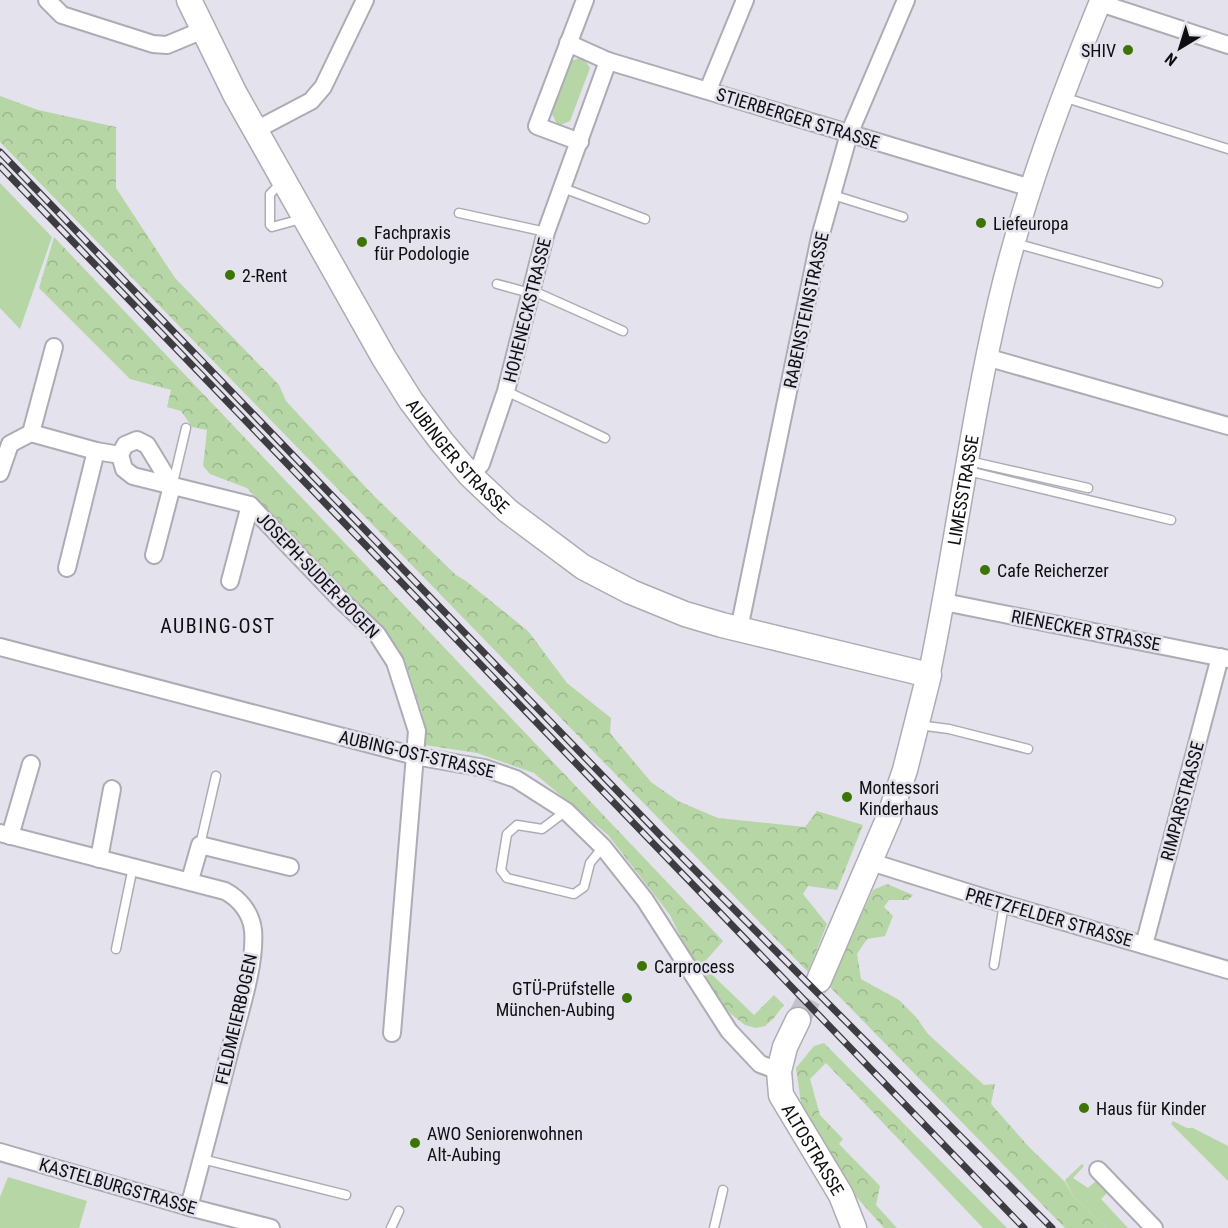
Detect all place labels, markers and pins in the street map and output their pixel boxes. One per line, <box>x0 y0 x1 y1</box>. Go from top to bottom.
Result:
place label: SHIV <box>1081 40 1116 61</box>
marker: SHIV <box>1121 43 1135 57</box>
place label: Liefeuropa <box>993 213 1069 234</box>
marker: Liefeuropa <box>974 216 988 230</box>
place label: Fachpraxis für Podologie <box>374 222 469 264</box>
marker: Fachpraxis für Podologie <box>355 235 369 249</box>
place label: 2-Rent <box>242 265 287 286</box>
marker: 2-Rent <box>223 268 237 282</box>
place label: Cafe Reicherzer <box>997 560 1109 581</box>
marker: Cafe Reicherzer <box>978 563 992 577</box>
place label: Montessori Kinderhaus <box>859 777 939 819</box>
marker: Montessori Kinderhaus <box>840 790 854 804</box>
place label: Carprocess <box>654 956 735 977</box>
marker: Carprocess <box>635 959 649 973</box>
place label: GTÜ-Prüfstelle München-Aubing <box>496 978 615 1020</box>
marker: GTÜ-Prüfstelle München-Aubing <box>620 991 634 1005</box>
place label: Haus für Kinder <box>1096 1098 1207 1119</box>
marker: Haus für Kinder <box>1077 1101 1091 1115</box>
place label: AWO Seniorenwohnen Alt-Aubing <box>427 1123 583 1165</box>
marker: AWO Seniorenwohnen Alt-Aubing <box>408 1136 422 1150</box>

